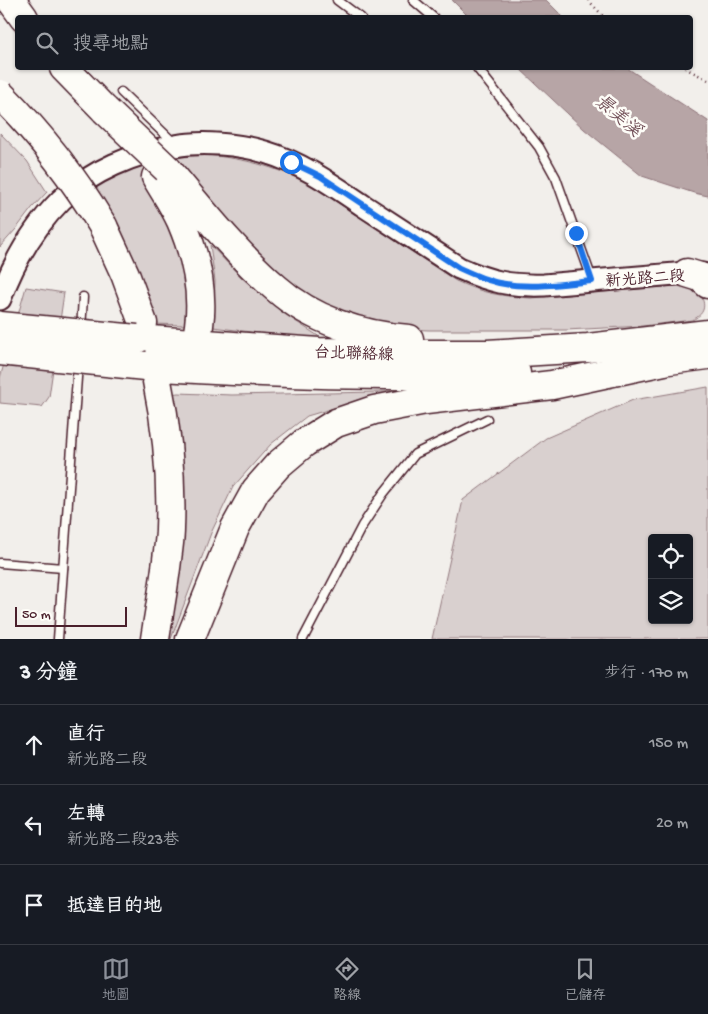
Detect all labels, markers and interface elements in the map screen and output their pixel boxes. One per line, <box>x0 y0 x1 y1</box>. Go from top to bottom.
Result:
search box <box>15 15 693 70</box>
icon: search <box>33 29 61 57</box>
text: 搜尋地點 <box>73 34 149 57</box>
water label: 景美溪 <box>590 91 646 143</box>
route start <box>280 151 303 174</box>
route end <box>565 222 588 245</box>
street label: 新光路二段 <box>605 266 686 293</box>
street label: 台北聯絡線 <box>314 343 394 366</box>
map controls <box>648 534 693 624</box>
button: locate <box>648 534 693 579</box>
button: layers <box>648 579 693 624</box>
scale bar <box>15 604 128 627</box>
text: 50 m <box>22 607 51 624</box>
text: 3 分鐘 <box>20 662 78 687</box>
text: 步行 · 170 m <box>604 665 688 684</box>
text: 直行 <box>67 724 105 747</box>
icon: ahead <box>20 731 48 759</box>
text: 150 m <box>649 735 688 754</box>
text: 新光路二段 <box>67 752 147 771</box>
text: 左轉 <box>67 804 105 827</box>
icon: left <box>20 811 48 839</box>
text: 20 m <box>656 815 688 834</box>
text: 新光路二段23巷 <box>67 832 179 851</box>
icon: arrive <box>20 891 48 919</box>
text: 抵達目的地 <box>67 896 162 919</box>
tab: 地圖 <box>102 955 130 1005</box>
tab: 路線 <box>333 955 361 1005</box>
tab: 已儲存 <box>564 955 606 1005</box>

